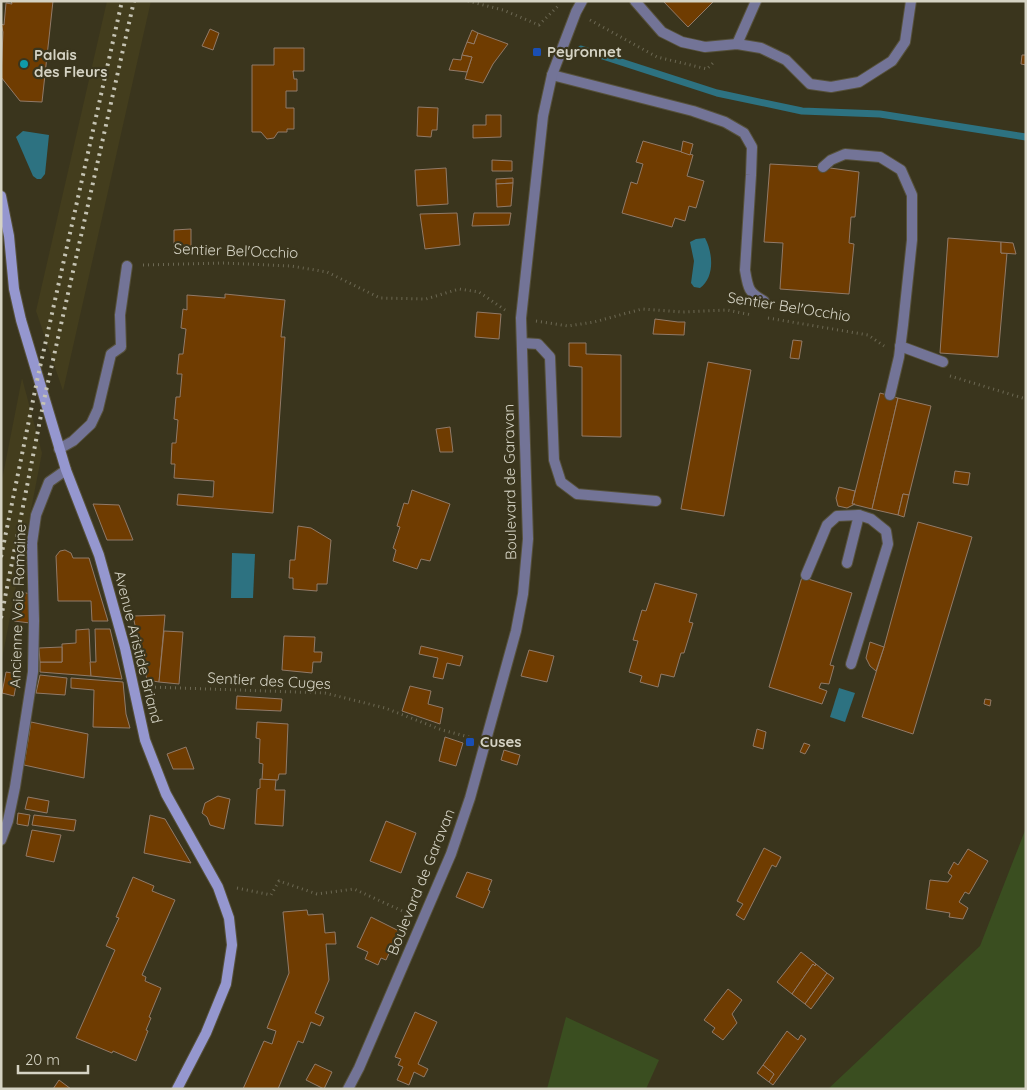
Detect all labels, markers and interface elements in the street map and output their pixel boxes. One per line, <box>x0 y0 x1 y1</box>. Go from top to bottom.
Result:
place label: Peyronnet <box>547 42 622 61</box>
place label: Palais des Fleurs <box>34 45 107 81</box>
marker: Peyronnet <box>531 46 543 58</box>
marker: Palais des Fleurs <box>18 58 30 70</box>
street label: Sentier Bel'Occhio <box>173 239 299 262</box>
street label: Sentier Bel'Occhio <box>726 287 852 326</box>
street label: Boulevard de Garavan <box>499 404 520 560</box>
street label: Ancienne Voie Romaine <box>5 524 30 688</box>
street label: Avenue Aristide Briand <box>110 569 167 725</box>
street label: Sentier des Cuges <box>207 668 331 693</box>
place label: Cuses <box>480 732 522 751</box>
marker: Cuses <box>464 736 476 748</box>
street label: Boulevard de Garavan <box>382 806 459 958</box>
scale bar <box>18 1042 88 1074</box>
text: 20 m <box>25 1050 60 1069</box>

